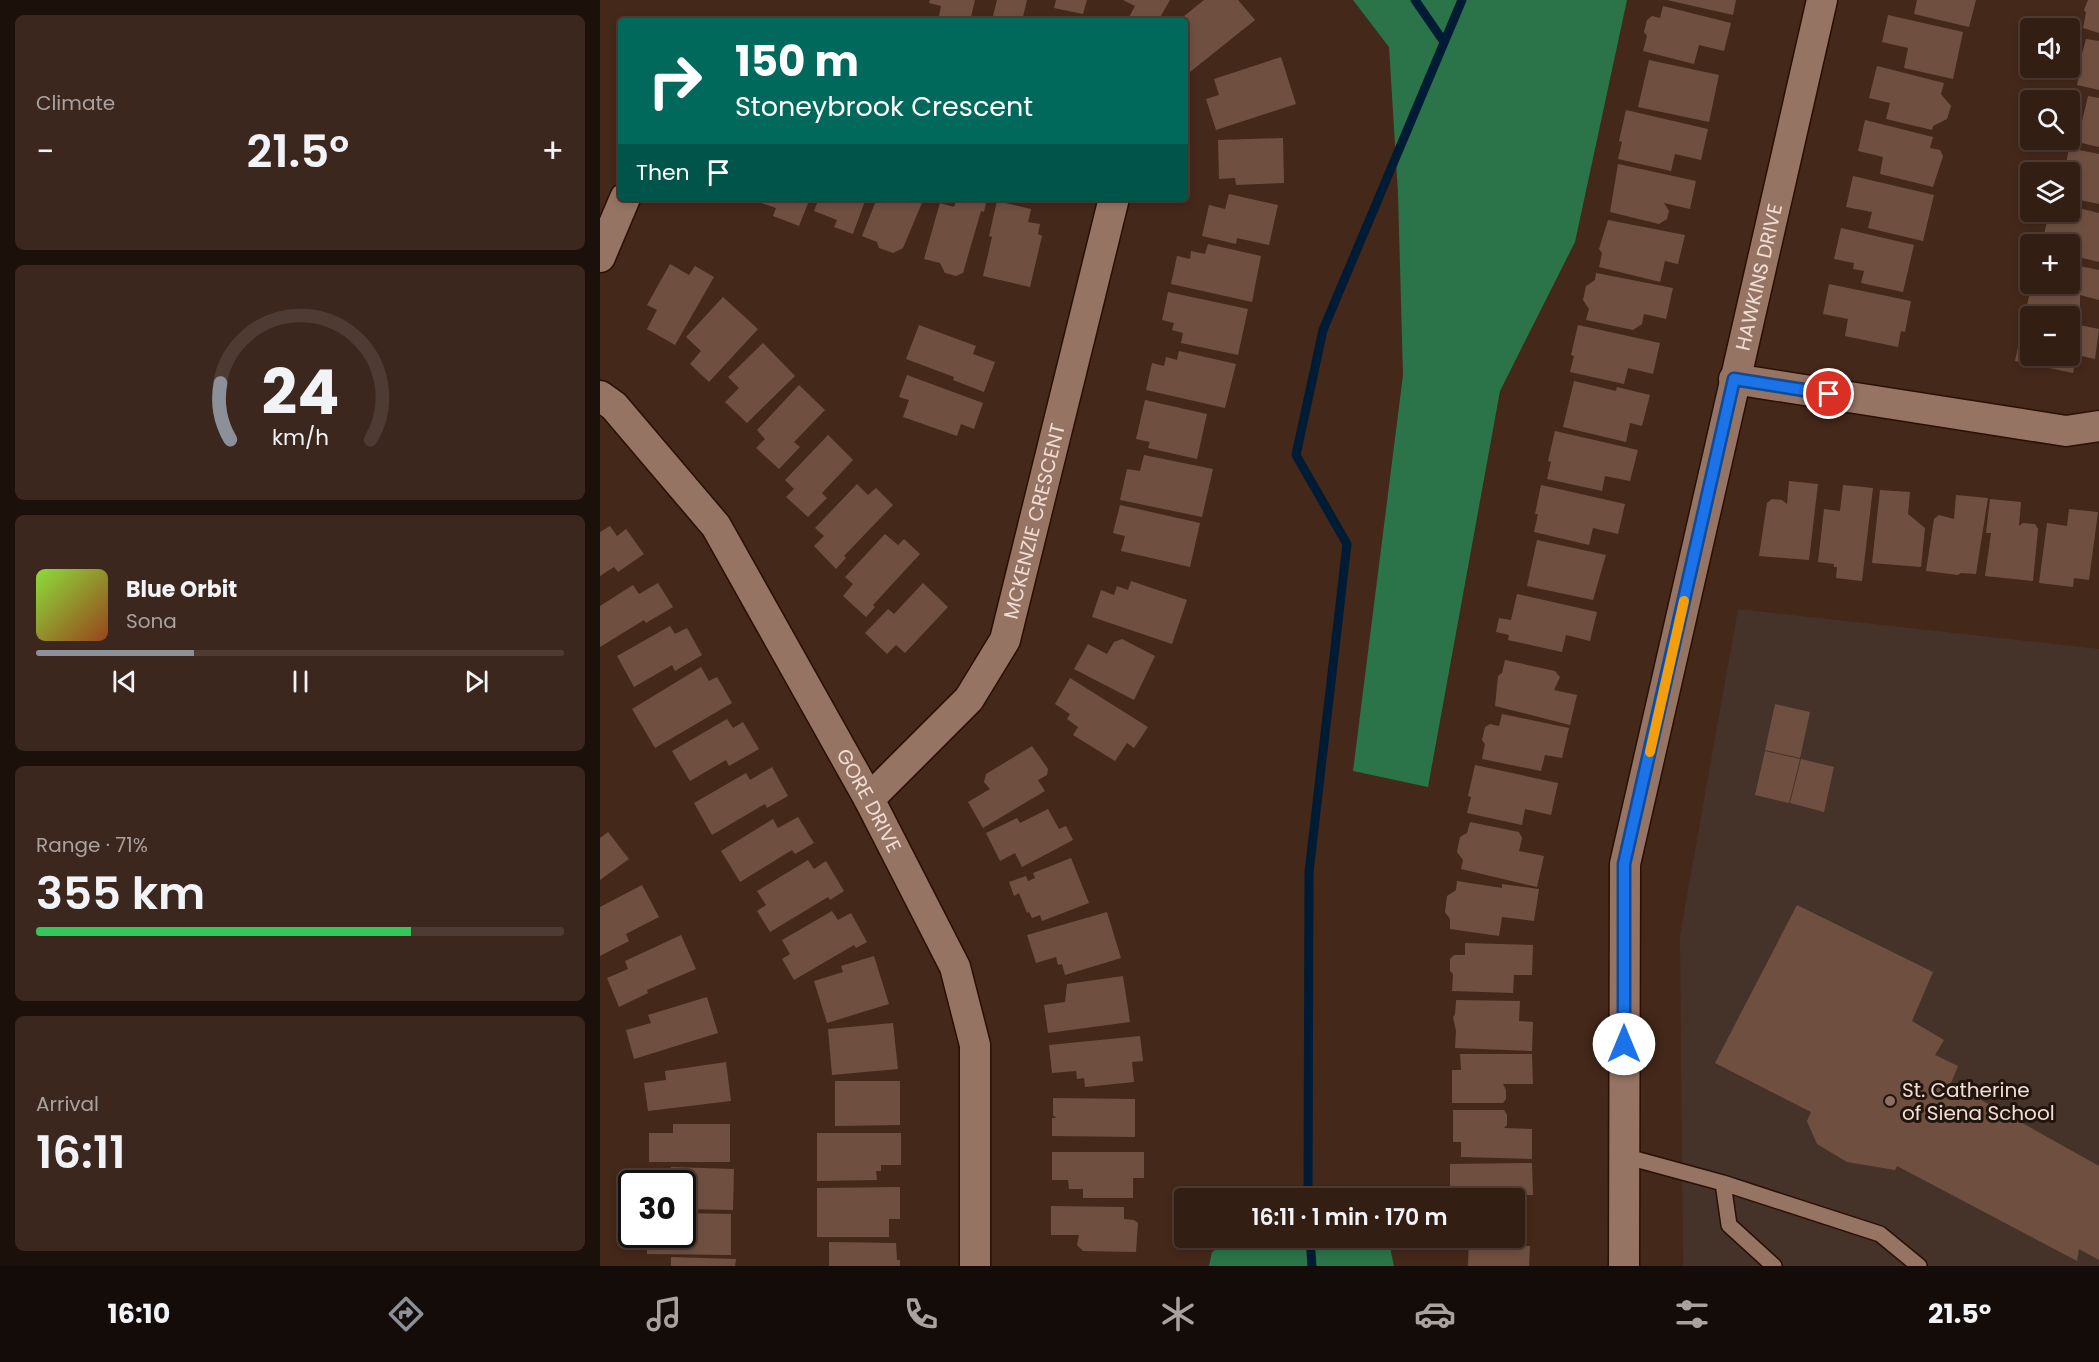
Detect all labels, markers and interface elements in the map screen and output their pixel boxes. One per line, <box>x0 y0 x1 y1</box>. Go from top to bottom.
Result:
map controls <box>2020 18 2080 366</box>
button: sound <box>2020 18 2080 78</box>
text: 150 m <box>735 32 859 91</box>
icon: right <box>636 42 714 120</box>
text: Stoneybrook Crescent <box>735 88 1033 125</box>
text: Climate <box>36 89 115 117</box>
button: search <box>2020 90 2080 150</box>
text: 21.5° <box>246 120 349 183</box>
text: − <box>36 128 54 175</box>
text: + <box>541 128 564 175</box>
icon: arrive <box>702 156 735 189</box>
text: Then <box>636 157 690 188</box>
button: layers <box>2020 162 2080 222</box>
street label: HAWKINS DRIVE <box>1729 201 1789 353</box>
button: + <box>2020 234 2080 294</box>
button: − <box>2020 306 2080 366</box>
text: 24 <box>261 348 339 436</box>
pin <box>1803 368 1854 419</box>
icon: arrive <box>1812 377 1845 410</box>
street label: MCKENZIE CRESCENT <box>997 420 1072 622</box>
text: km/h <box>271 422 329 453</box>
text: Blue Orbit <box>126 574 237 605</box>
text: Sona <box>126 607 177 635</box>
icon: previous <box>108 665 141 698</box>
icon: pause <box>284 665 317 698</box>
icon: next <box>460 665 493 698</box>
street label: GORE DRIVE <box>830 744 908 857</box>
text: Range · 71% <box>36 831 148 859</box>
text: 355 km <box>36 862 205 925</box>
position arrow <box>1592 1012 1656 1076</box>
place label: St. Catherine of Siena School <box>1902 1076 2055 1127</box>
text: Arrival <box>36 1090 99 1118</box>
marker: St. Catherine of Siena School <box>1883 1094 1897 1108</box>
text: 16:11 <box>36 1121 126 1184</box>
speed limit sign: 30 <box>618 1170 696 1248</box>
text: 16:11 · 1 min · 170 m <box>1251 1202 1448 1233</box>
icon: directions <box>385 1293 427 1335</box>
icon: music <box>643 1293 685 1335</box>
icon: phone <box>900 1293 942 1335</box>
icon: climate <box>1157 1293 1199 1335</box>
icon: car <box>1414 1293 1456 1335</box>
icon: filters <box>1671 1293 1713 1335</box>
text: 16:10 <box>108 1295 170 1332</box>
text: 21.5° <box>1928 1295 1991 1332</box>

